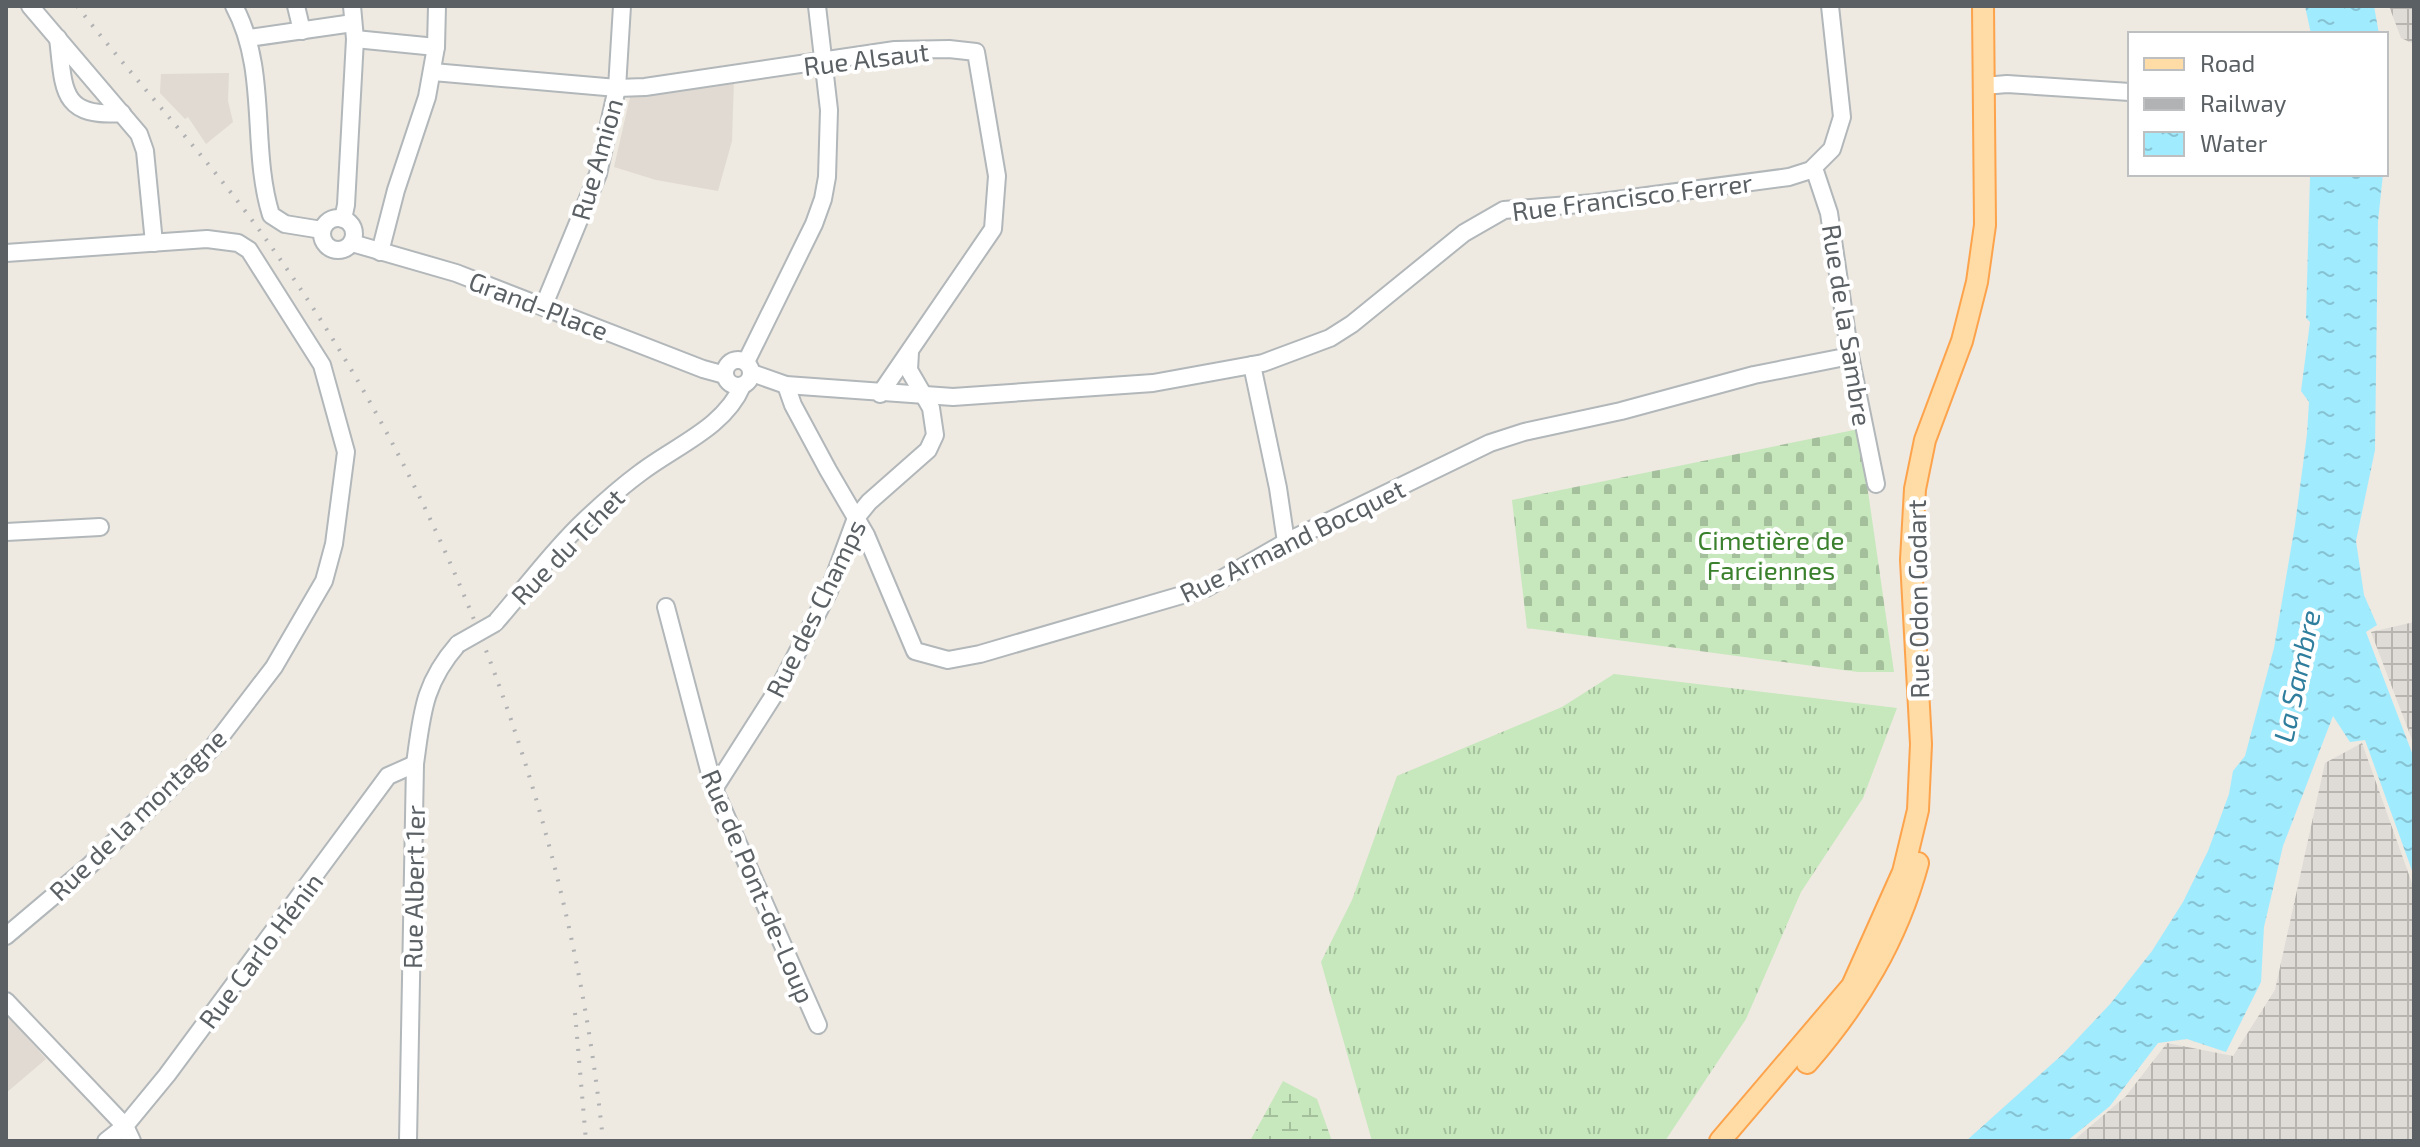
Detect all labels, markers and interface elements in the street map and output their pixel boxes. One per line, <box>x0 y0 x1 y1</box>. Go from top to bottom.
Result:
legend <box>2128 32 2388 176</box>
street label: Rue Alsaut <box>802 35 931 81</box>
text: Road <box>2200 48 2255 77</box>
text: Railway <box>2200 88 2287 117</box>
street label: Rue Amion <box>564 95 628 223</box>
text: Water <box>2200 128 2268 157</box>
street label: Rue Francisco Ferrer <box>1510 166 1754 226</box>
street label: Rue de la Sambre <box>1817 222 1879 428</box>
street label: Grand-Place <box>465 264 613 346</box>
street label: Rue Armand Bocquet <box>1174 472 1410 608</box>
street label: Rue du Tchet <box>504 481 630 611</box>
street label: Rue Odon Godart <box>1900 499 1934 699</box>
street label: Rue des Champs <box>759 514 871 702</box>
park label: Cimetière de Farciennes <box>1697 524 1845 585</box>
water label: La Sambre <box>2265 607 2327 745</box>
street label: Rue de la montagne <box>42 722 232 906</box>
street label: Rue de Pont-de-Loup <box>696 765 822 1007</box>
street label: Rue Albert 1er <box>396 805 430 969</box>
street label: Rue Carlo Hénin <box>192 866 328 1034</box>

